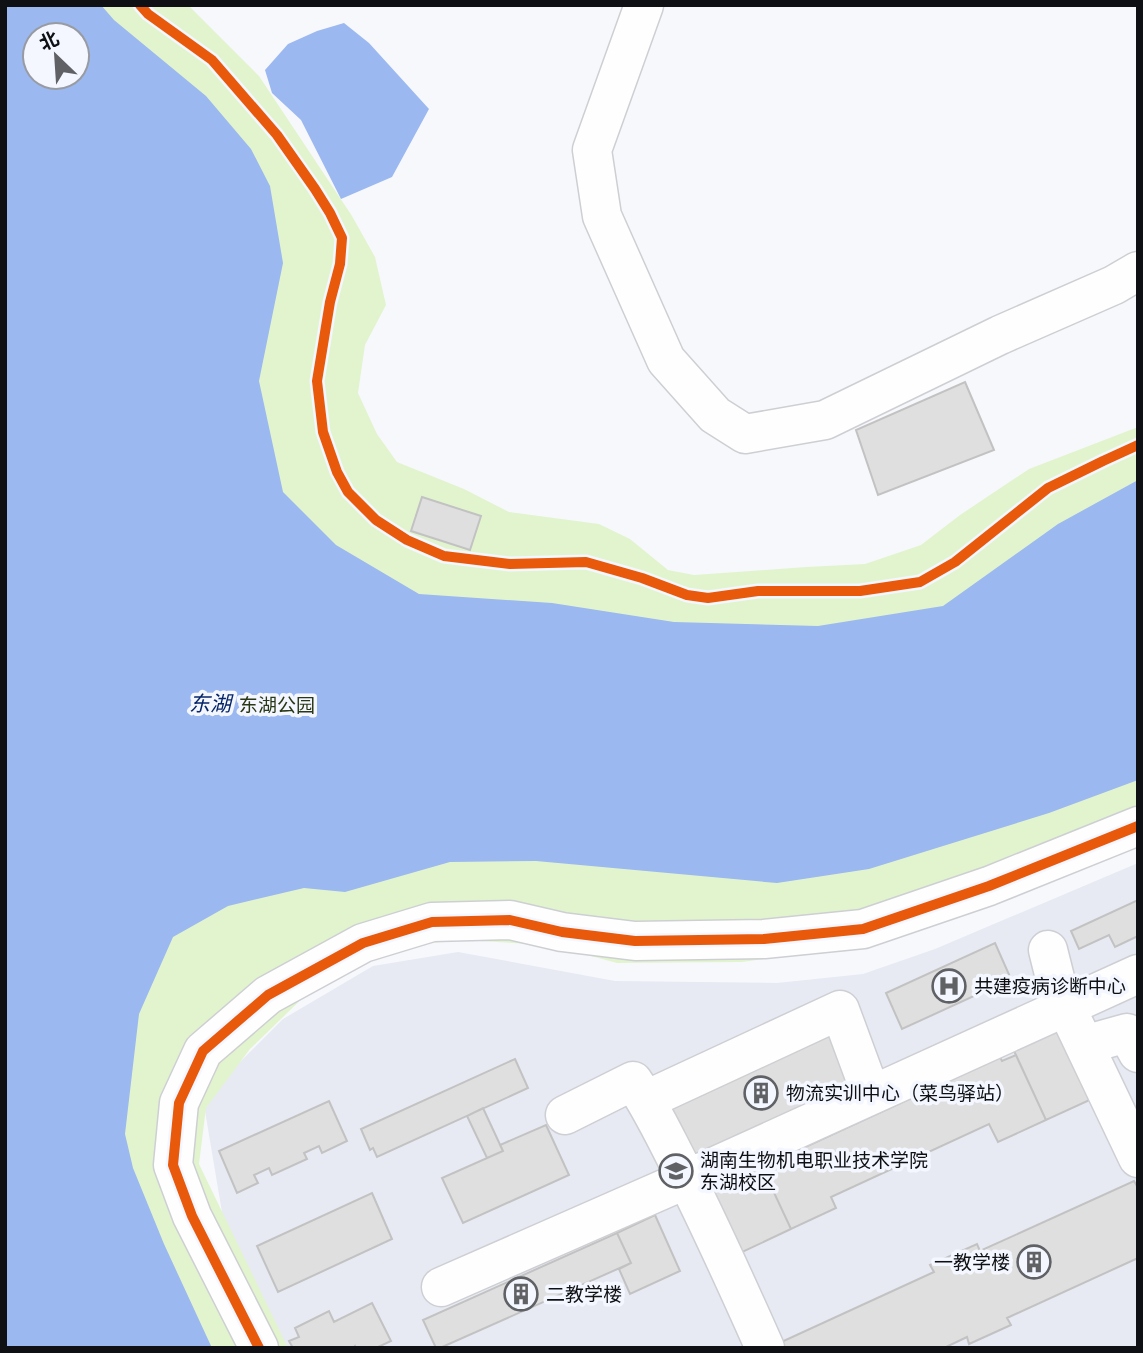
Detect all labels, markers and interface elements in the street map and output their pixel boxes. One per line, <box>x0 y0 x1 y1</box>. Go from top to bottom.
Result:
north arrow <box>21 21 91 91</box>
text: 北 <box>36 27 63 55</box>
water label: 东湖 <box>189 691 234 716</box>
park label: 东湖公园 <box>239 694 315 717</box>
hospital icon: 共建疫病诊断中心 <box>930 967 968 1005</box>
place label: 共建疫病诊断中心 <box>974 975 1126 998</box>
building icon: 物流实训中心（菜鸟驿站） <box>742 1074 780 1112</box>
place label: 物流实训中心（菜鸟驿站） <box>786 1082 1014 1105</box>
place label: 湖南生物机电职业技术学院 东湖校区 <box>700 1149 928 1194</box>
school or university icon: 湖南生物机电职业技术学院 东湖校区 <box>657 1152 695 1190</box>
building icon: 一教学楼 <box>1015 1243 1053 1281</box>
place label: 一教学楼 <box>934 1251 1010 1274</box>
building icon: 二教学楼 <box>502 1275 540 1313</box>
place label: 二教学楼 <box>546 1283 622 1306</box>

